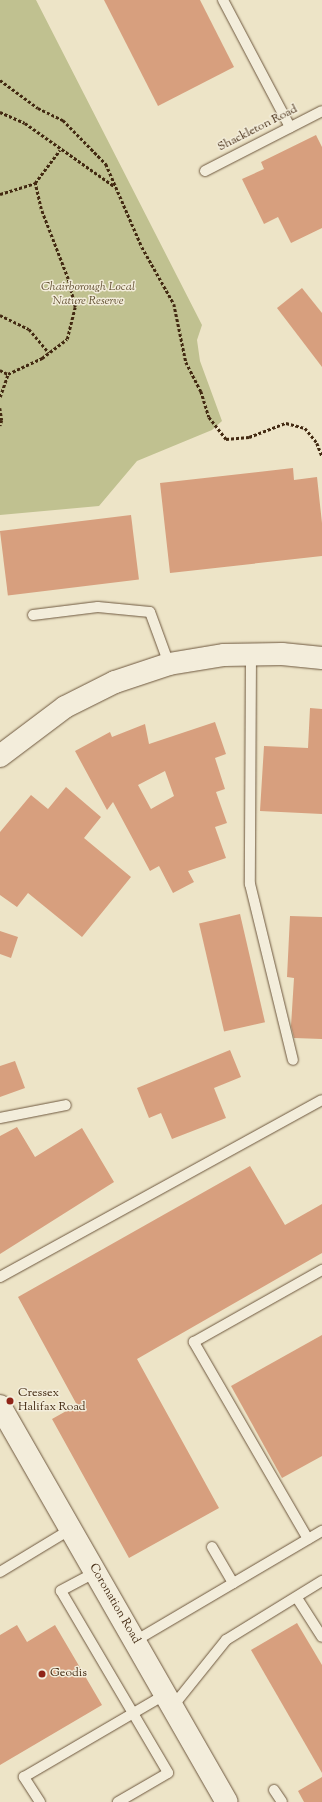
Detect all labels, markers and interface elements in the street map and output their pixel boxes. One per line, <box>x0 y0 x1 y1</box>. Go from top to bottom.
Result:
street label: Shackleton Road <box>216 103 300 155</box>
park label: Chairborough Local Nature Reserve <box>41 281 135 309</box>
place label: Cressex Halifax Road <box>18 1387 86 1415</box>
marker: Cressex Halifax Road <box>5 1396 15 1406</box>
street label: Coronation Road <box>85 1561 143 1647</box>
place label: Geodis <box>50 1667 87 1681</box>
marker: Geodis <box>37 1669 47 1679</box>

